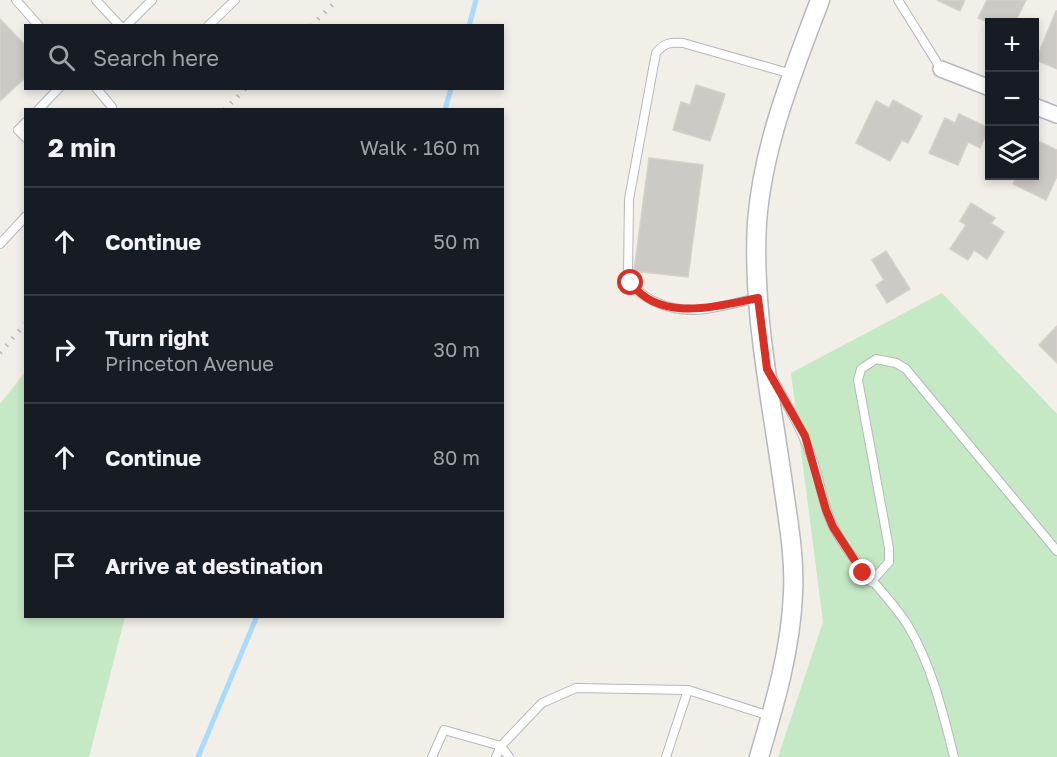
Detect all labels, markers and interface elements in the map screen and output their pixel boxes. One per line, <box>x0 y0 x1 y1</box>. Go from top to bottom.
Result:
map controls <box>985 18 1039 180</box>
button: + <box>985 18 1039 72</box>
search box <box>24 24 504 90</box>
icon: search <box>45 41 78 74</box>
text: Search here <box>93 44 219 71</box>
button: − <box>985 72 1039 126</box>
button: layers <box>985 126 1039 180</box>
text: 2 min <box>48 132 116 163</box>
text: Walk · 160 m <box>360 135 480 159</box>
icon: ahead <box>48 225 81 258</box>
text: Continue <box>105 228 201 255</box>
text: 50 m <box>433 229 480 253</box>
route start <box>617 269 643 295</box>
text: Turn right <box>105 324 209 351</box>
icon: right <box>48 333 81 366</box>
text: 30 m <box>433 337 480 361</box>
text: Princeton Avenue <box>105 351 274 375</box>
icon: ahead <box>48 441 81 474</box>
text: Continue <box>105 444 201 471</box>
text: 80 m <box>433 445 480 469</box>
icon: arrive <box>48 549 81 582</box>
text: Arrive at destination <box>105 552 323 579</box>
route end <box>849 559 875 585</box>

